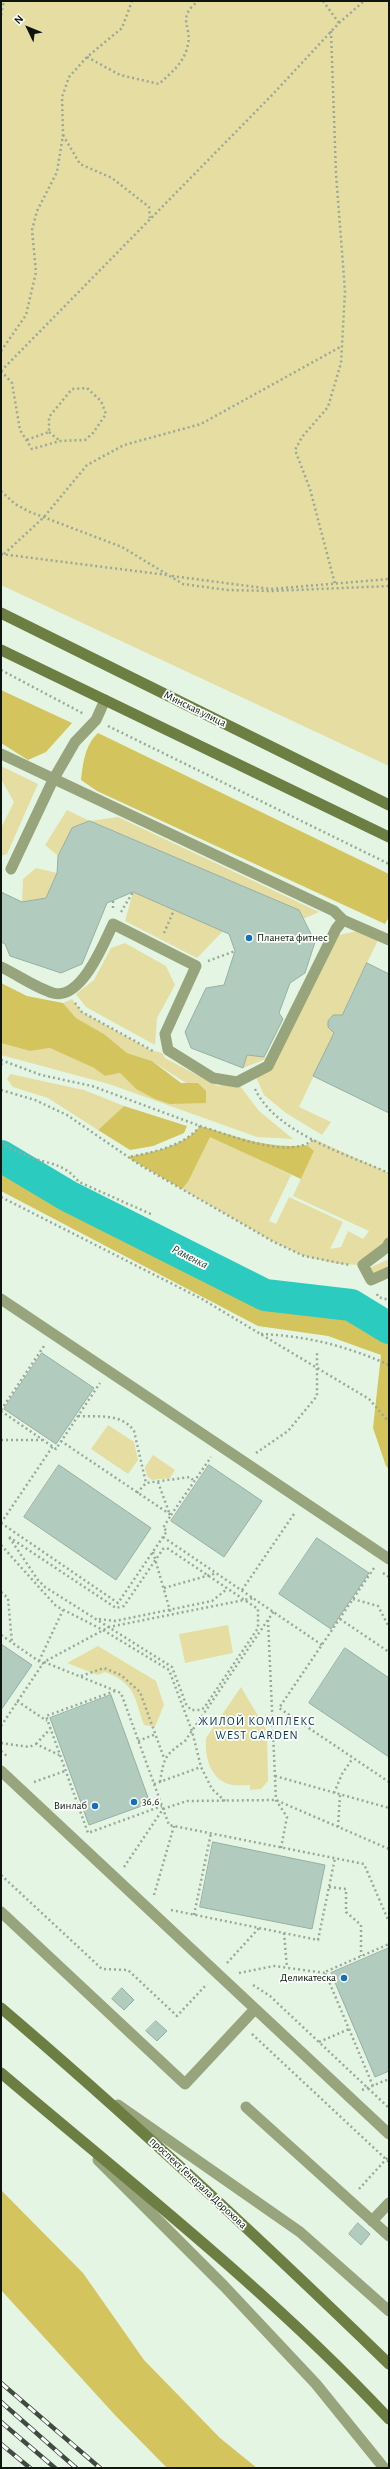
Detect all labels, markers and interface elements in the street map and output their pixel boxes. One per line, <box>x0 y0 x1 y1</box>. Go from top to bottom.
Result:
north arrow <box>8 8 48 48</box>
text: N <box>12 13 25 26</box>
street label: Минская улица <box>162 688 228 730</box>
place label: Планета фитнес <box>257 931 328 945</box>
marker: Планета фитнес <box>244 933 254 943</box>
water label: Раменка <box>170 1242 210 1272</box>
district label: ЖИЛОЙ КОМПЛЕКС WEST GARDEN <box>198 1714 316 1742</box>
place label: 36,6 <box>142 1795 159 1809</box>
marker: 36,6 <box>129 1797 139 1807</box>
place label: Винлаб <box>54 1799 87 1813</box>
marker: Винлаб <box>90 1801 100 1811</box>
place label: Деликатеска <box>280 1971 336 1985</box>
marker: Деликатеска <box>339 1973 349 1983</box>
street label: проспект Генерала Дорохова <box>147 2134 249 2232</box>

